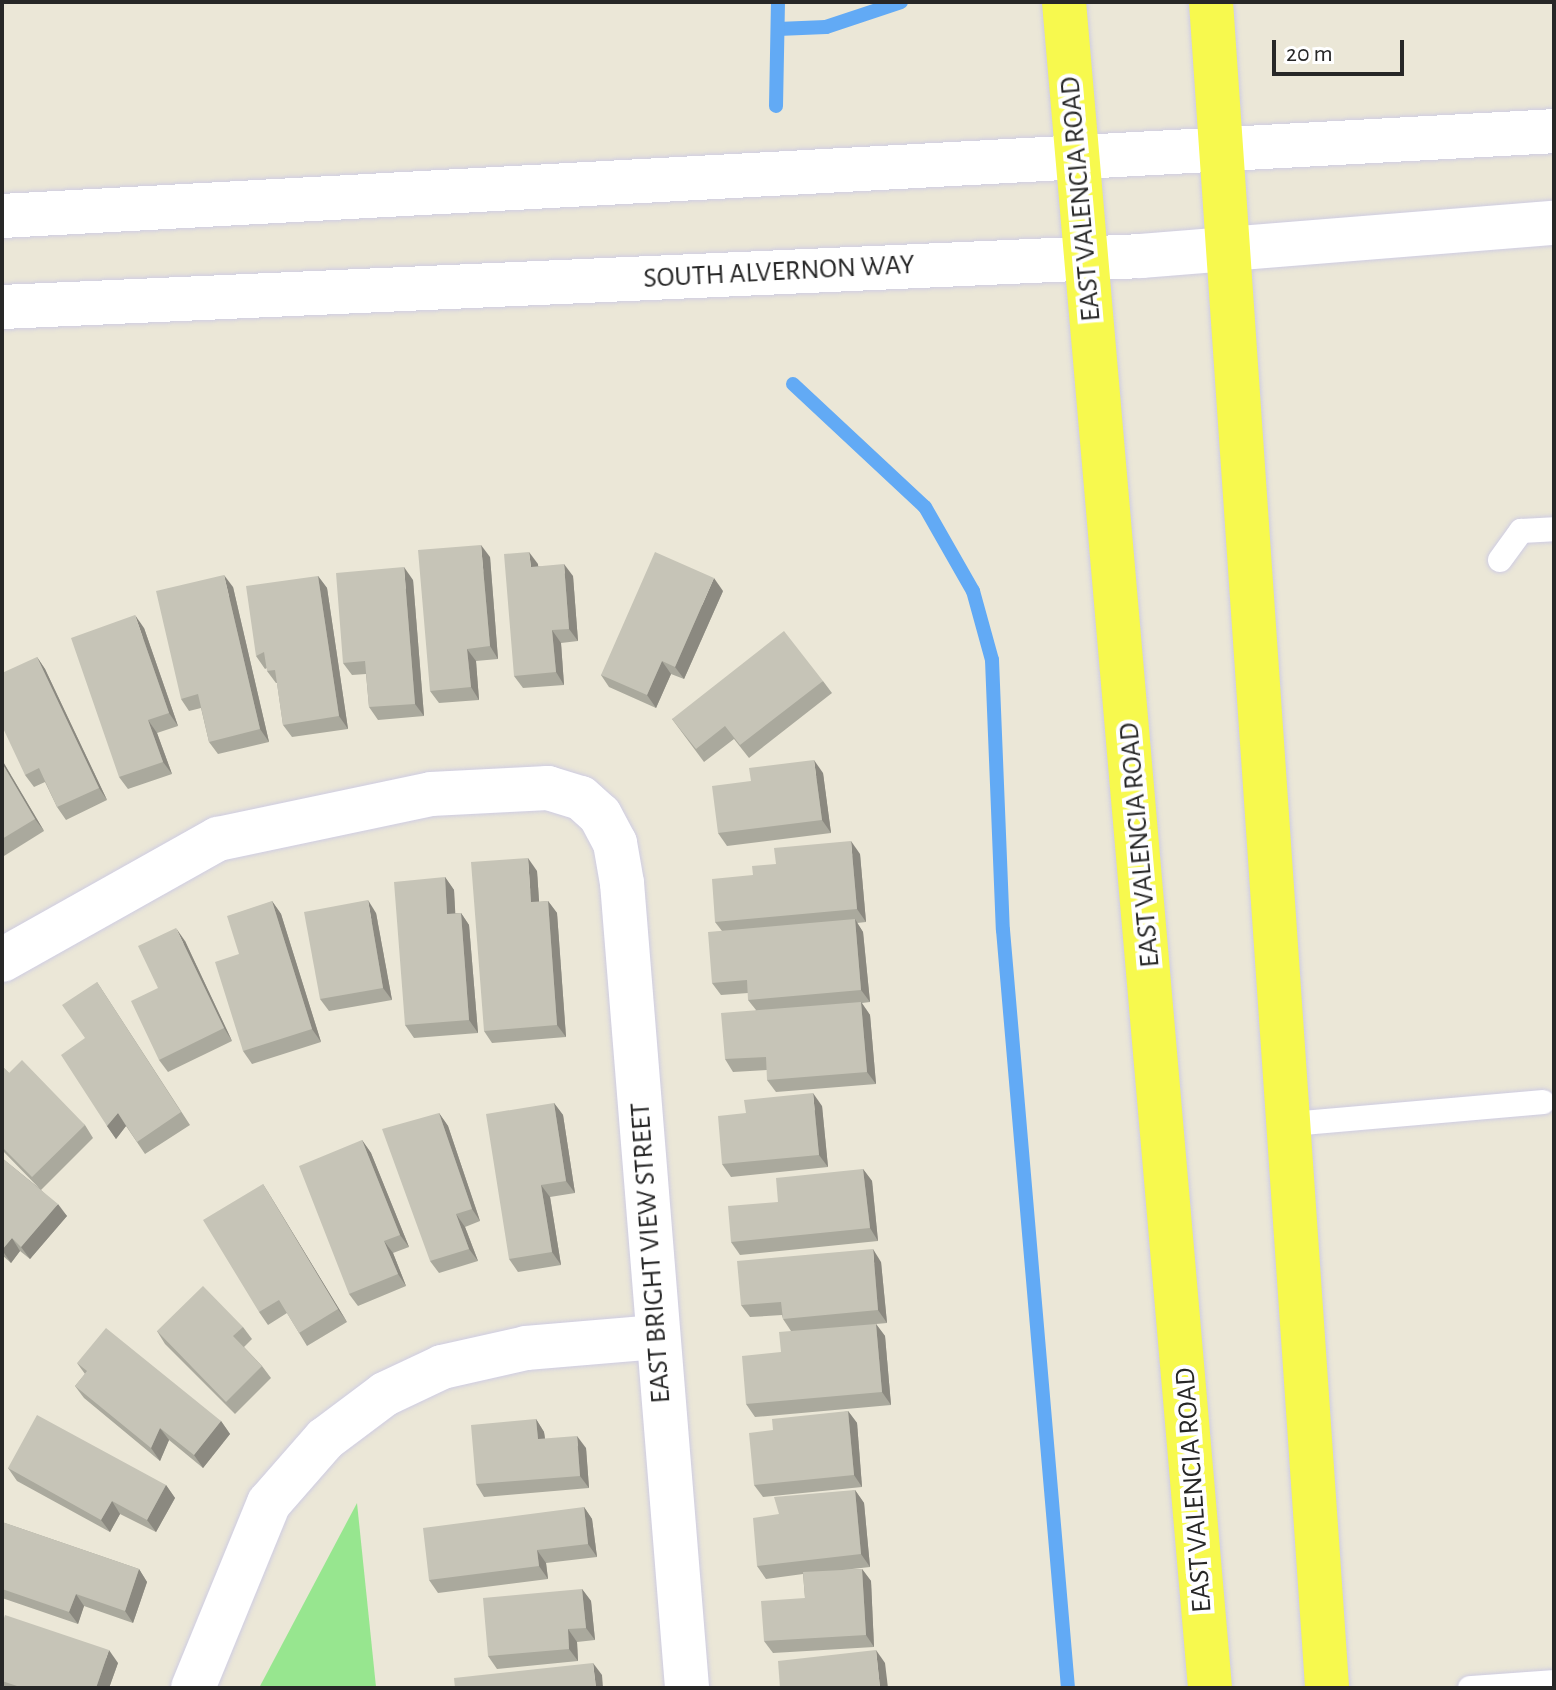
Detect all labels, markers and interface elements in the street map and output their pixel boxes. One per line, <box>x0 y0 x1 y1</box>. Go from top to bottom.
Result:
scale bar <box>1276 24 1408 74</box>
text: 20 m <box>1286 42 1333 66</box>
street label: EAST VALENCIA ROAD <box>1054 75 1108 323</box>
street label: SOUTH ALVERNON WAY <box>643 248 915 296</box>
street label: EAST VALENCIA ROAD <box>1113 721 1167 969</box>
street label: EAST BRIGHT VIEW STREET <box>624 1101 678 1405</box>
street label: EAST VALENCIA ROAD <box>1169 1366 1219 1614</box>

